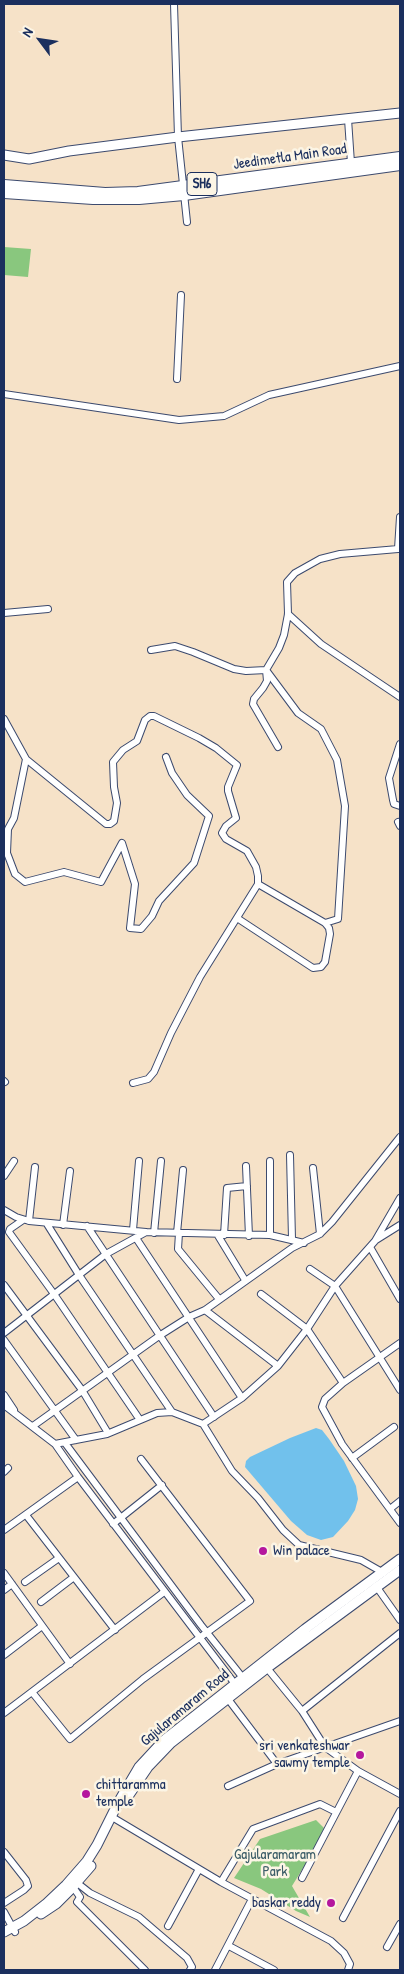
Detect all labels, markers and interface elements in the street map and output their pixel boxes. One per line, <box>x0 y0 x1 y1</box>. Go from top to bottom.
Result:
north arrow <box>15 15 65 65</box>
text: N <box>17 24 37 40</box>
street label: Jeedimetla Main Road <box>232 140 348 174</box>
road number: SH6 <box>187 172 217 195</box>
place label: Win palace <box>273 1542 330 1560</box>
marker: Win palace <box>257 1545 269 1557</box>
street label: Gajularamaram Road <box>137 1666 233 1750</box>
place label: sri venkateshwar sawmy temple <box>259 1737 350 1772</box>
marker: sri venkateshwar sawmy temple <box>354 1749 366 1761</box>
place label: chittaramma temple <box>96 1776 166 1811</box>
marker: chittaramma temple <box>80 1788 92 1800</box>
park label: Gajularamaram Park <box>234 1846 316 1881</box>
place label: baskar reddy <box>252 1894 321 1912</box>
marker: baskar reddy <box>325 1897 337 1909</box>

